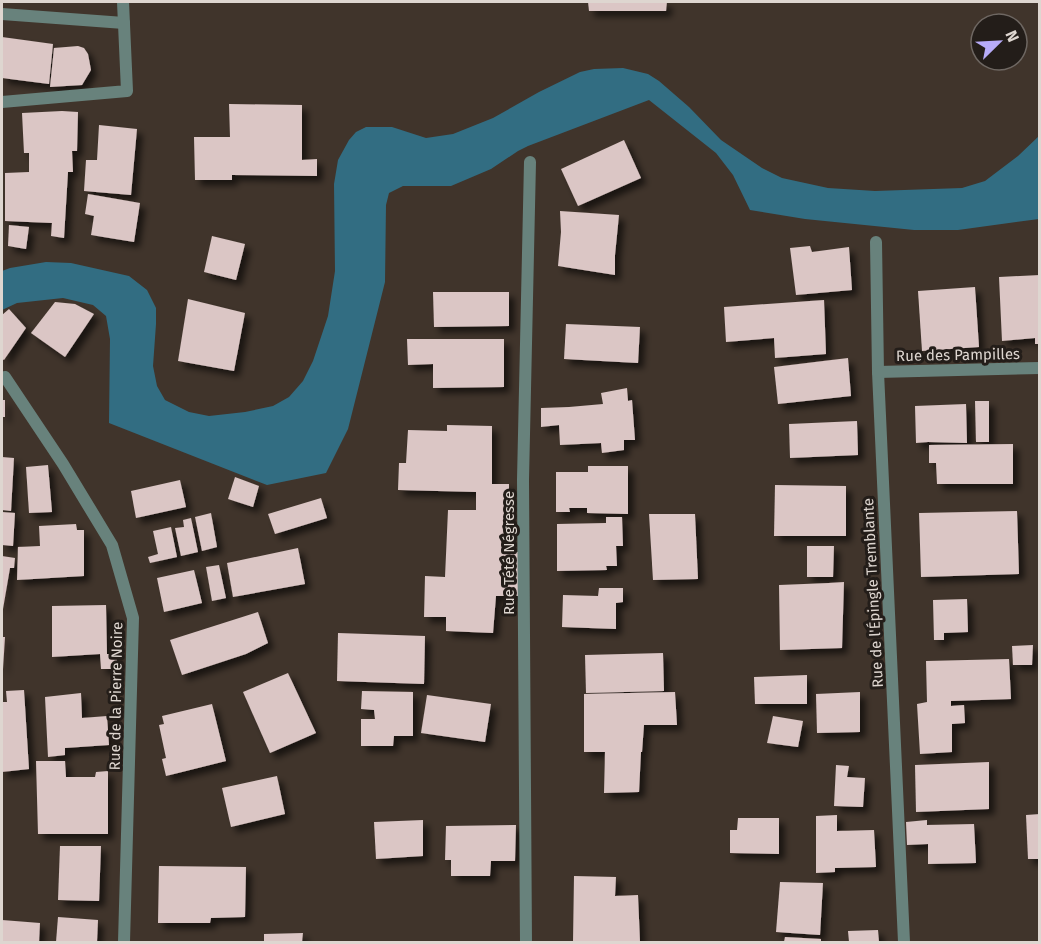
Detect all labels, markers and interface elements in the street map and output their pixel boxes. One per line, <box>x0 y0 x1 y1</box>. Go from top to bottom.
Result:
north arrow <box>969 12 1029 72</box>
text: N <box>1001 27 1023 45</box>
street label: Rue des Pampilles <box>896 345 1020 365</box>
street label: Rue Tété Négresse <box>500 491 518 615</box>
street label: Rue de l'Épingle Tremblante <box>859 498 887 688</box>
street label: Rue de la Pierre Noire <box>106 622 126 770</box>

